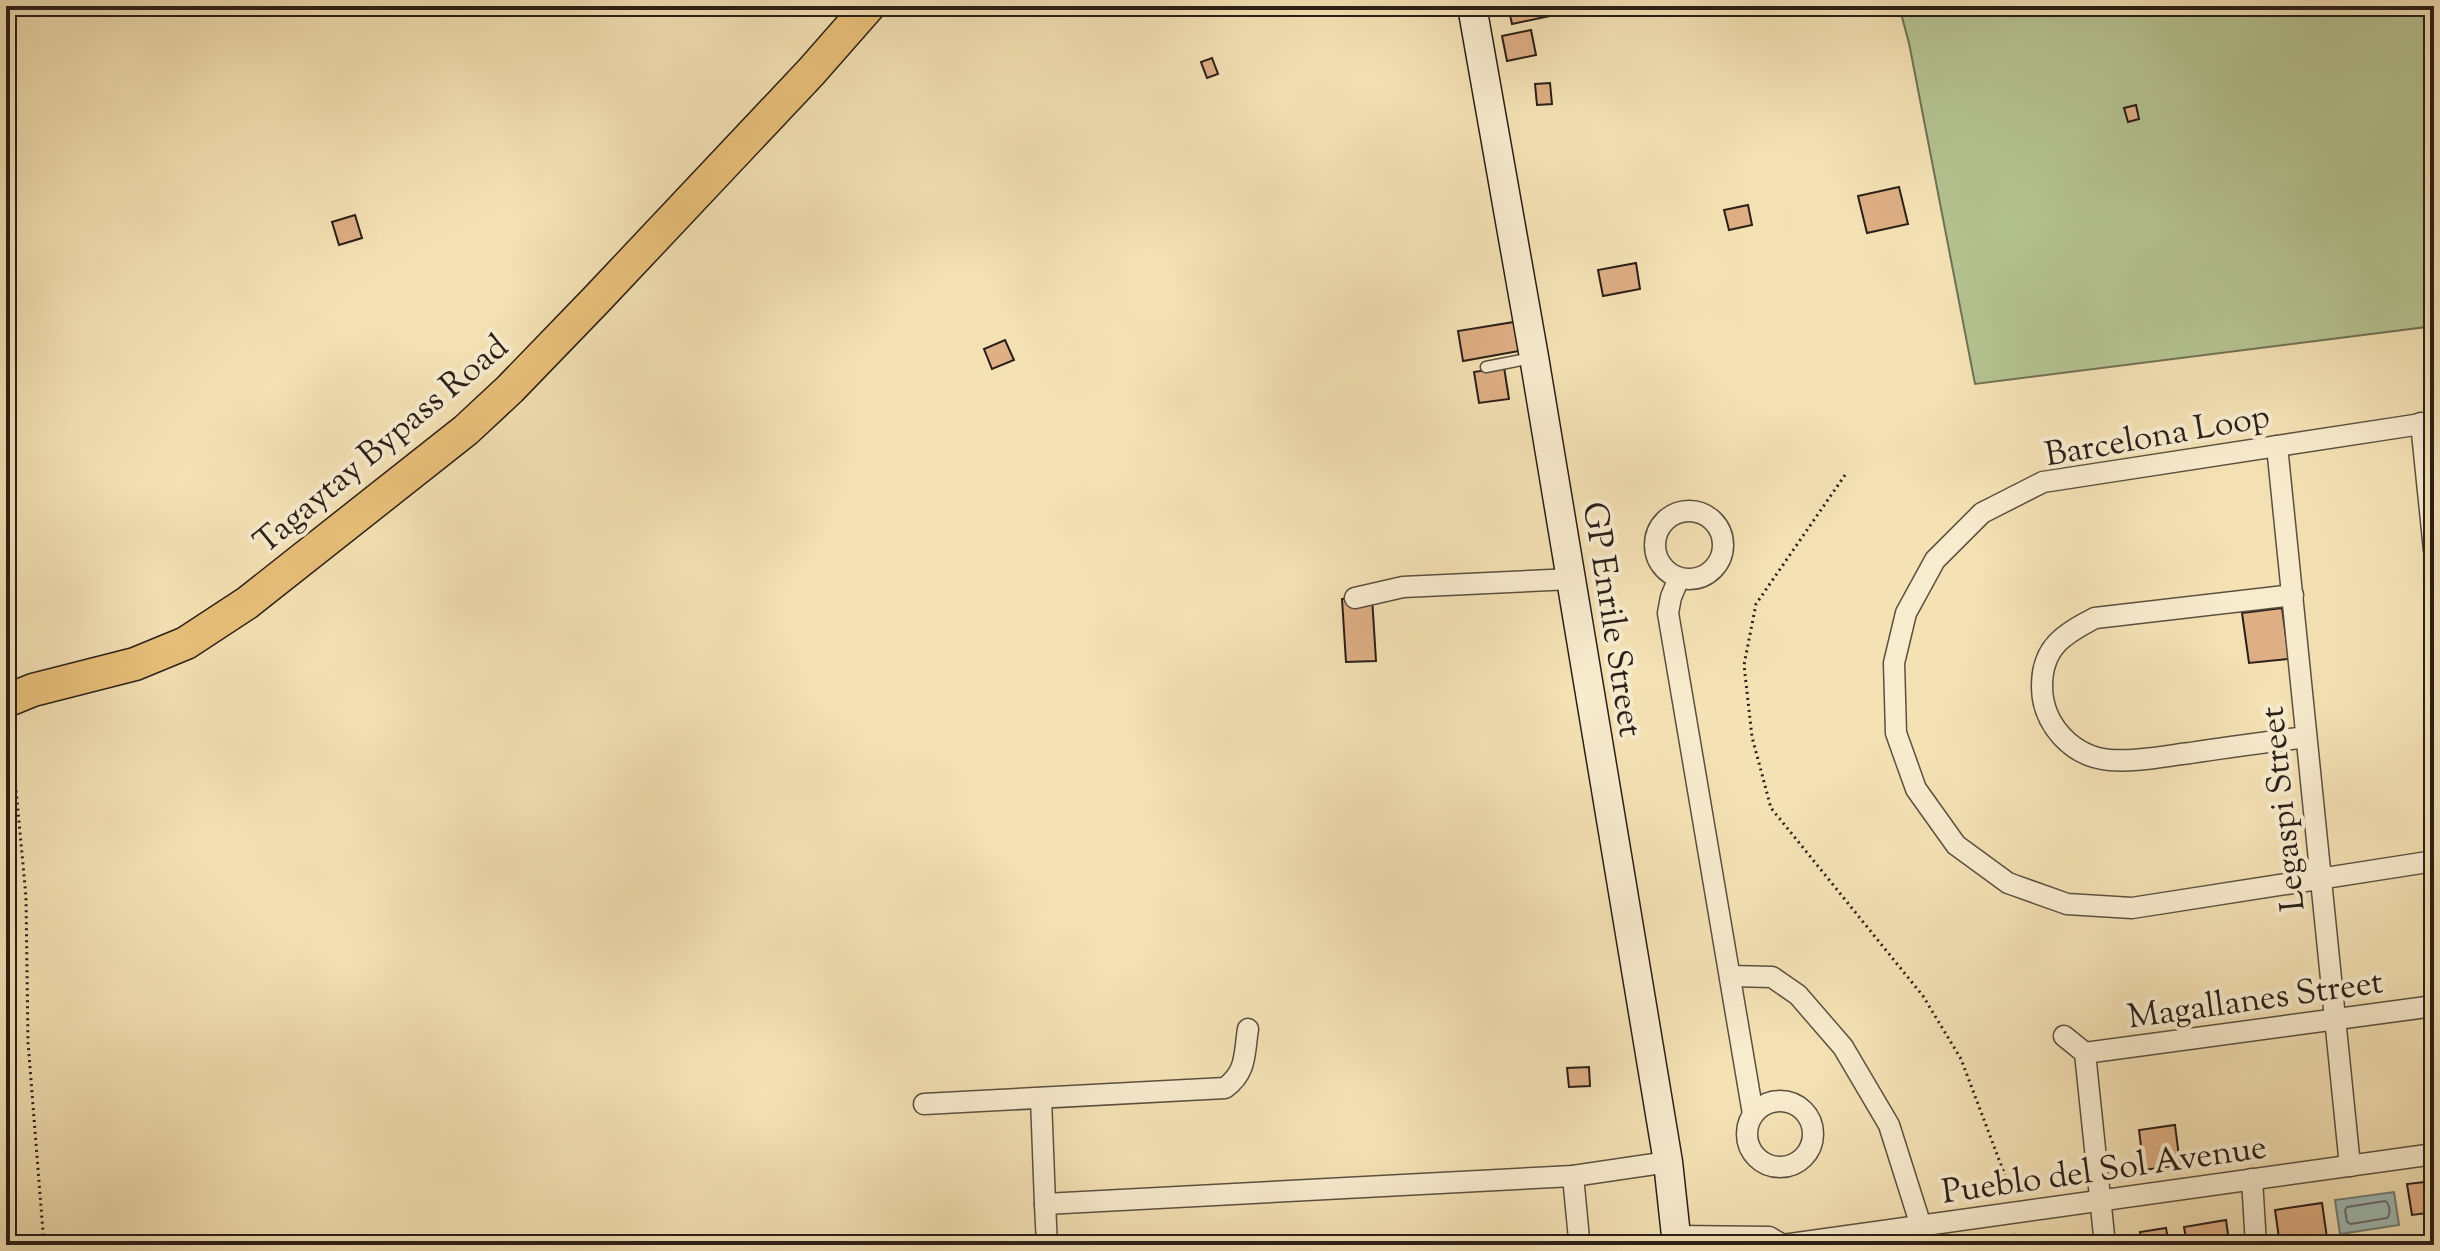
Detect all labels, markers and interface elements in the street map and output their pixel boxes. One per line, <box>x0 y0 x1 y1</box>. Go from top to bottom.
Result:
street label: Tagaytay Bypass Road <box>244 324 520 567</box>
street label: Barcelona Loop <box>2041 394 2274 481</box>
street label: GP Enrile Street <box>1568 499 1653 741</box>
street label: Legaspi Street <box>2249 704 2320 913</box>
street label: Magallanes Street <box>2125 959 2387 1044</box>
street label: Pueblo del Sol Avenue <box>1939 1124 2270 1219</box>

